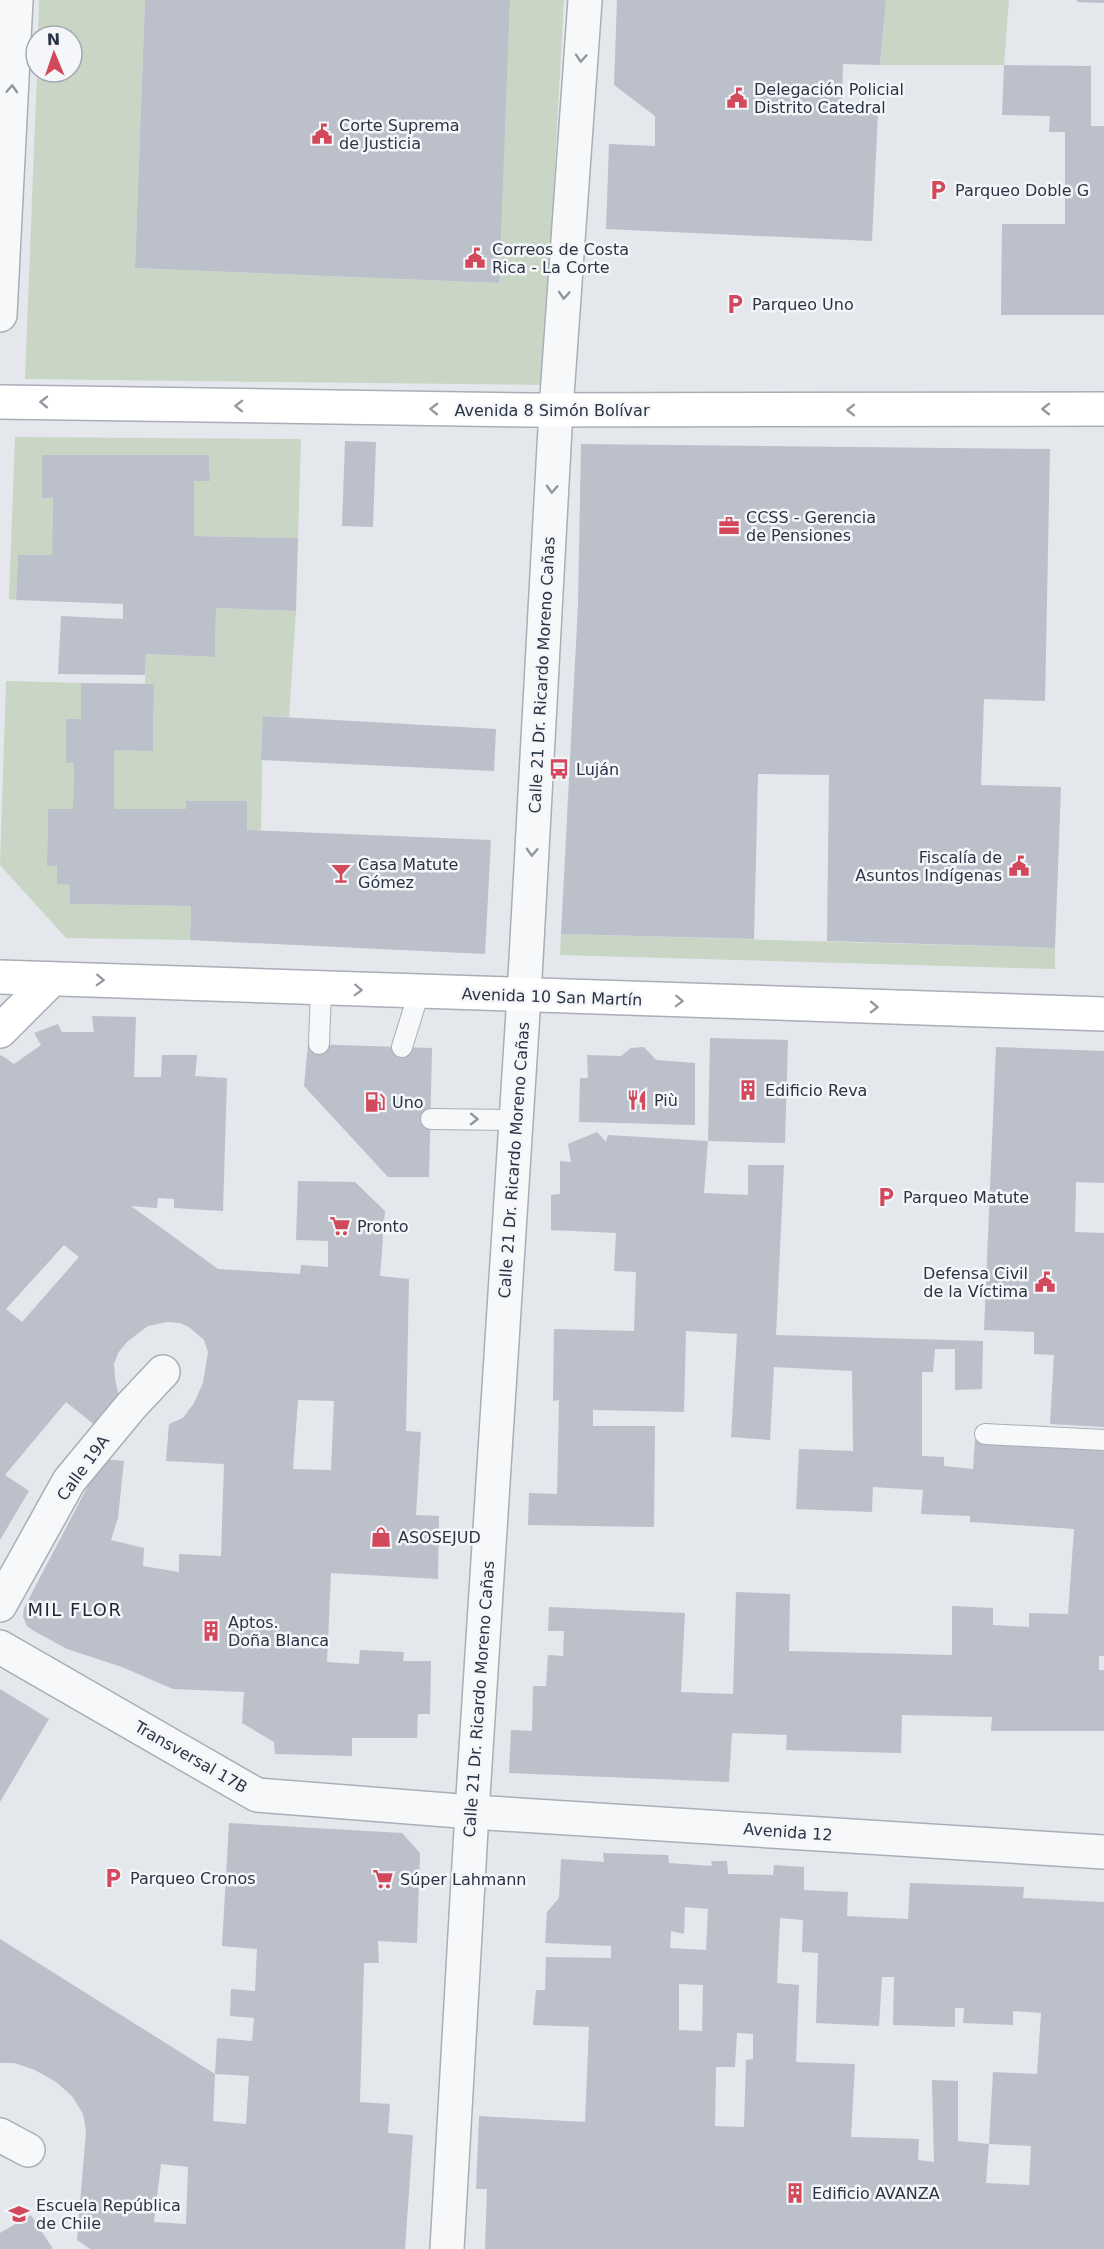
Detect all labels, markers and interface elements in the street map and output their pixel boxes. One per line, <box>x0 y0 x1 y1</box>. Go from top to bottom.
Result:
north arrow <box>24 24 84 84</box>
text: N <box>46 30 61 49</box>
one-way arrow <box>575 54 588 63</box>
place label: Delegación Policial Distrito Catedral <box>754 80 904 117</box>
one-way arrow <box>5 84 18 93</box>
public building icon: Delegación Policial Distrito Catedral <box>725 86 749 110</box>
place label: Corte Suprema de Justicia <box>339 116 460 153</box>
public building icon: Corte Suprema de Justicia <box>310 122 334 146</box>
parking icon: Parqueo Doble G <box>926 178 950 202</box>
place label: Parqueo Doble G <box>955 181 1089 200</box>
place label: Correos de Costa Rica - La Corte <box>492 240 629 277</box>
public building icon: Correos de Costa Rica - La Corte <box>463 246 487 270</box>
one-way arrow <box>558 290 571 299</box>
parking icon: Parqueo Uno <box>723 292 747 316</box>
place label: Parqueo Uno <box>752 295 854 314</box>
one-way arrow <box>40 396 49 409</box>
one-way arrow <box>235 400 244 412</box>
street label: Avenida 8 Simón Bolívar <box>455 401 650 420</box>
one-way arrow <box>430 403 439 415</box>
one-way arrow <box>1041 403 1050 415</box>
one-way arrow <box>846 404 855 416</box>
one-way arrow <box>545 485 558 494</box>
place label: CCSS - Gerencia de Pensiones <box>746 508 876 545</box>
office icon: CCSS - Gerencia de Pensiones <box>717 514 741 538</box>
street label: Calle 21 Dr. Ricardo Moreno Cañas <box>525 536 559 814</box>
bus stop icon: Luján <box>547 757 571 781</box>
place label: Luján <box>576 760 619 779</box>
one-way arrow <box>526 847 539 856</box>
place label: Fiscalía de Asuntos Indígenas <box>855 848 1002 885</box>
public building icon: Fiscalía de Asuntos Indígenas <box>1007 854 1031 878</box>
place label: Casa Matute Gómez <box>358 855 458 892</box>
bar icon: Casa Matute Gómez <box>329 861 353 885</box>
one-way arrow <box>96 974 105 987</box>
one-way arrow <box>354 984 363 996</box>
street label: Avenida 10 San Martín <box>461 984 643 1010</box>
one-way arrow <box>675 994 684 1007</box>
one-way arrow <box>870 1000 879 1013</box>
street label: Calle 21 Dr. Ricardo Moreno Cañas <box>495 1021 533 1299</box>
building icon: Edificio Reva <box>736 1078 760 1102</box>
place label: Edificio Reva <box>765 1081 867 1100</box>
restaurant icon: Più <box>625 1088 649 1112</box>
fuel station icon: Uno <box>363 1090 387 1114</box>
place label: Più <box>654 1091 678 1110</box>
place label: Uno <box>392 1093 424 1112</box>
one-way arrow <box>469 1113 478 1125</box>
parking icon: Parqueo Matute <box>874 1185 898 1209</box>
place label: Parqueo Matute <box>903 1188 1029 1207</box>
supermarket icon: Pronto <box>328 1214 352 1238</box>
place label: Pronto <box>357 1217 409 1236</box>
place label: Defensa Civil de la Víctima <box>923 1264 1028 1301</box>
public building icon: Defensa Civil de la Víctima <box>1033 1270 1057 1294</box>
street label: Calle 19A <box>53 1432 113 1504</box>
shop icon: ASOSEJUD <box>369 1525 393 1549</box>
place label: ASOSEJUD <box>398 1528 481 1547</box>
street label: Calle 21 Dr. Ricardo Moreno Cañas <box>460 1560 498 1838</box>
district label: MIL FLOR <box>27 1599 123 1620</box>
place label: Aptos. Doña Blanca <box>228 1613 329 1650</box>
building icon: Aptos. Doña Blanca <box>199 1619 223 1643</box>
street label: Transversal 17B <box>130 1716 251 1797</box>
street label: Avenida 12 <box>743 1819 833 1845</box>
parking icon: Parqueo Cronos <box>101 1866 125 1890</box>
supermarket icon: Súper Lahmann <box>371 1867 395 1891</box>
place label: Parqueo Cronos <box>130 1869 256 1888</box>
place label: Súper Lahmann <box>400 1870 527 1889</box>
building icon: Edificio AVANZA <box>783 2181 807 2205</box>
place label: Edificio AVANZA <box>812 2184 940 2203</box>
place label: Escuela República de Chile <box>36 2196 181 2233</box>
school or university icon: Escuela República de Chile <box>7 2202 31 2226</box>

